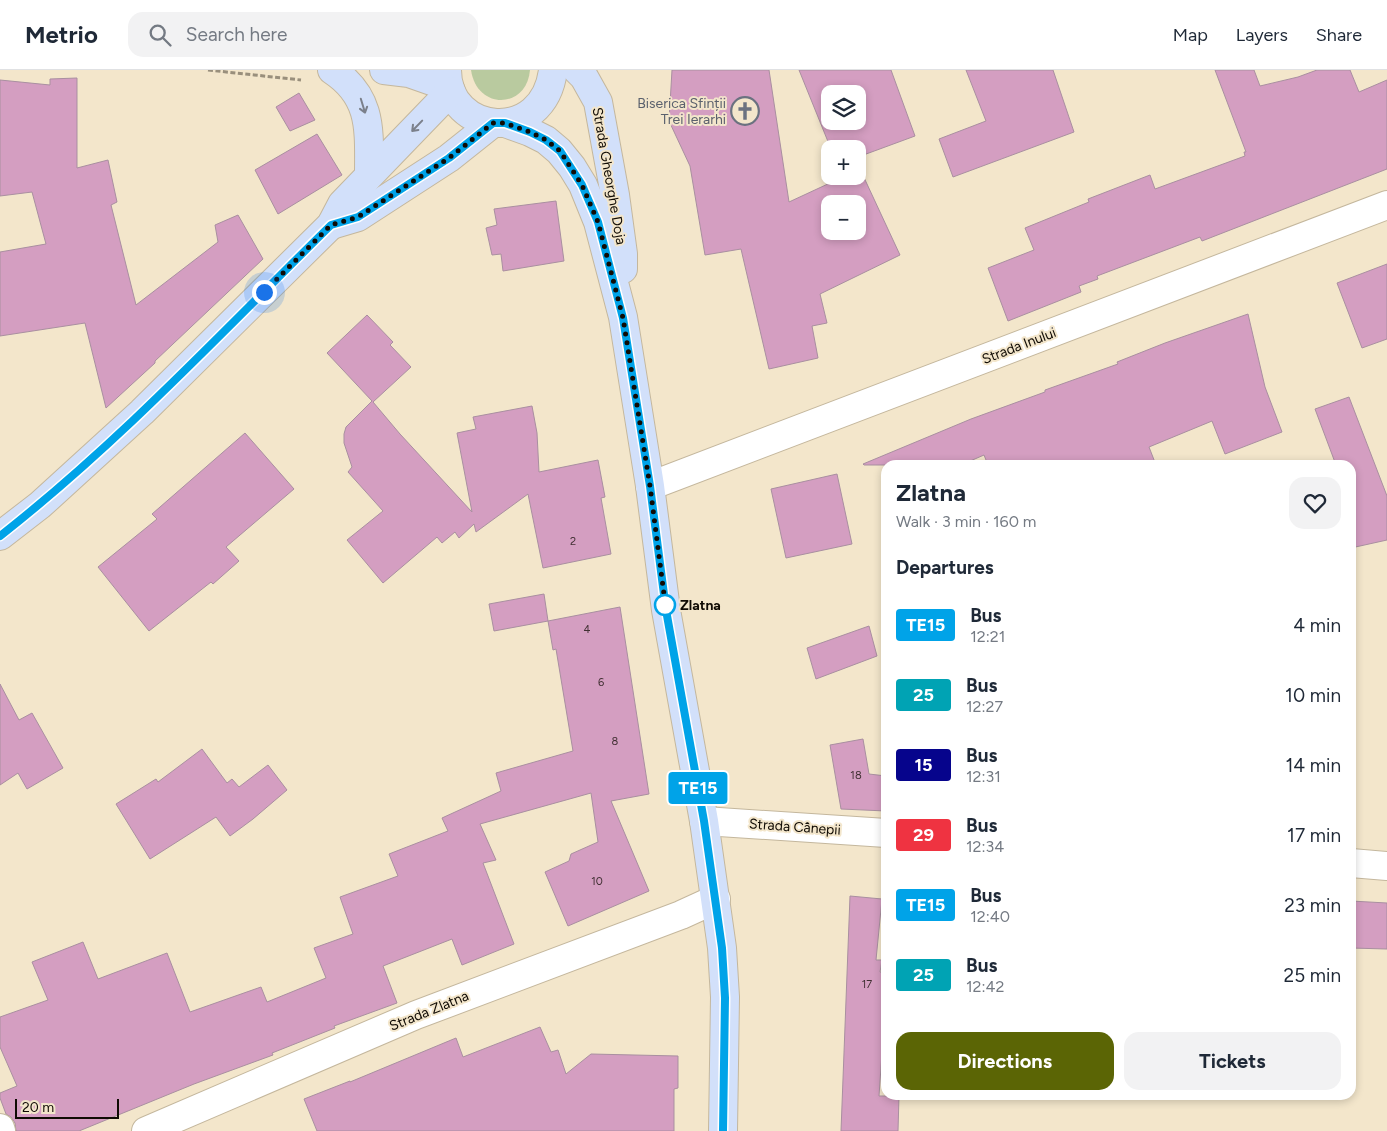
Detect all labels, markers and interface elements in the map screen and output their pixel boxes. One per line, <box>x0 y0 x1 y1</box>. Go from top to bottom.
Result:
search box <box>128 12 478 57</box>
text: Metrio <box>25 20 98 49</box>
icon: search <box>146 21 174 49</box>
text: Search here <box>186 23 287 46</box>
text: Map <box>1173 24 1208 46</box>
text: Layers <box>1236 24 1288 46</box>
text: Share <box>1316 24 1362 46</box>
map controls <box>821 85 866 240</box>
button: layers <box>821 85 866 130</box>
place label: Biserica Sfinții Trei Ierarhi <box>637 95 726 128</box>
church icon: Biserica Sfinții Trei Ierarhi <box>730 96 760 126</box>
one-way arrow <box>359 98 368 114</box>
street label: Strada Gheorghe Doja <box>589 106 629 246</box>
one-way arrow <box>411 120 423 132</box>
button: + <box>821 140 866 185</box>
button: − <box>821 195 866 240</box>
your location <box>252 280 277 305</box>
street label: Strada Inului <box>979 324 1059 368</box>
button: heart <box>1289 477 1341 529</box>
text: Zlatna <box>896 478 966 507</box>
text: Walk · 3 min · 160 m <box>896 512 1037 531</box>
house number: 2 <box>570 535 576 548</box>
text: Departures <box>896 556 994 579</box>
marker: Zlatna <box>654 594 676 616</box>
place label: Zlatna <box>680 597 721 614</box>
text: Bus <box>970 604 1001 627</box>
text: TE15 <box>906 614 945 636</box>
text: 4 min <box>1293 614 1341 637</box>
house number: 4 <box>584 623 591 636</box>
text: 12:21 <box>970 627 1005 646</box>
text: Bus <box>966 674 997 697</box>
house number: 6 <box>598 676 604 689</box>
text: 25 <box>913 684 934 706</box>
text: 10 min <box>1285 684 1341 707</box>
text: 12:27 <box>966 697 1003 716</box>
house number: 8 <box>612 735 619 748</box>
text: Bus <box>966 744 997 767</box>
text: 15 <box>914 754 933 776</box>
text: 14 min <box>1285 754 1341 777</box>
text: 12:31 <box>966 767 1001 786</box>
house number: 18 <box>850 769 862 782</box>
line badge: TE15 <box>663 772 733 804</box>
text: TE15 <box>678 777 718 799</box>
text: Bus <box>966 814 997 837</box>
street label: Strada Cânepii <box>749 815 841 839</box>
text: 29 <box>913 824 934 846</box>
text: 17 min <box>1287 824 1341 847</box>
text: 12:34 <box>966 837 1004 856</box>
house number: 10 <box>591 875 603 888</box>
text: Bus <box>970 884 1001 907</box>
text: TE15 <box>906 894 945 916</box>
text: 23 min <box>1284 894 1341 917</box>
text: 12:40 <box>970 907 1010 926</box>
text: Bus <box>966 954 997 977</box>
text: 25 <box>913 964 934 986</box>
text: 25 min <box>1284 964 1341 987</box>
text: 12:42 <box>966 977 1004 996</box>
house number: 17 <box>862 978 872 991</box>
street label: Strada Zlatna <box>387 987 471 1035</box>
button: Directions <box>896 1032 1114 1090</box>
button: Tickets <box>1124 1032 1341 1090</box>
scale bar <box>15 1096 119 1119</box>
text: 20 m <box>22 1099 54 1116</box>

